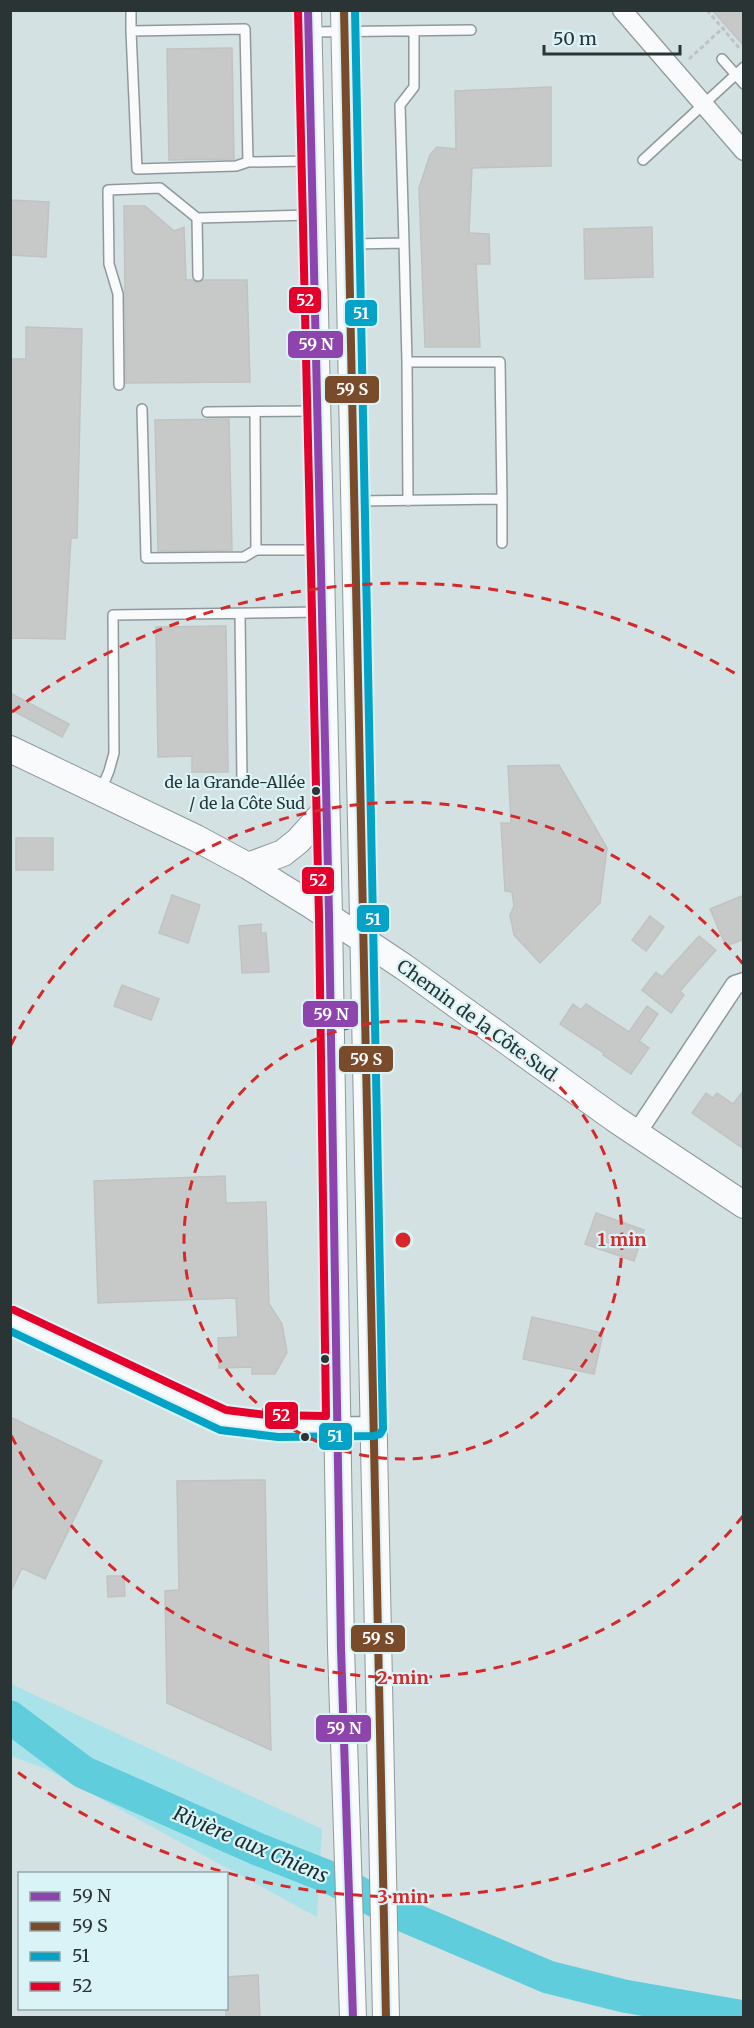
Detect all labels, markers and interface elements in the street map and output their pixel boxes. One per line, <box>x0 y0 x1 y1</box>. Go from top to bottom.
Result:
scale bar <box>544 18 680 56</box>
text: 50 m <box>553 27 597 50</box>
line badge: 52 <box>288 286 322 314</box>
text: 52 <box>296 290 314 310</box>
line badge: 51 <box>344 299 378 327</box>
text: 51 <box>353 303 370 323</box>
line badge: 59 N <box>287 330 344 359</box>
text: 59 N <box>298 334 334 354</box>
line badge: 59 S <box>324 375 380 404</box>
text: 59 S <box>336 379 368 399</box>
place label: de la Grande-Allée / de la Côte Sud <box>164 772 305 813</box>
marker: de la Grande-Allée / de la Côte Sud <box>310 785 322 797</box>
line badge: 52 <box>301 866 335 895</box>
text: 52 <box>309 870 327 890</box>
line badge: 51 <box>356 904 390 933</box>
text: 51 <box>365 909 382 929</box>
street label: Chemin de la Côte Sud <box>393 954 562 1086</box>
line badge: 59 N <box>302 1000 359 1028</box>
text: 59 N <box>313 1004 349 1024</box>
line badge: 59 S <box>338 1045 394 1073</box>
text: 59 S <box>350 1049 382 1069</box>
text: 1 min <box>597 1228 647 1251</box>
centre of rings <box>393 1230 413 1250</box>
unlabelled marker <box>319 1353 331 1365</box>
line badge: 52 <box>264 1401 299 1430</box>
text: 52 <box>272 1405 290 1425</box>
line badge: 51 <box>318 1422 353 1451</box>
text: 51 <box>327 1426 344 1446</box>
unlabelled marker <box>299 1431 311 1443</box>
line badge: 59 S <box>350 1624 406 1653</box>
text: 59 S <box>362 1628 394 1648</box>
text: 2 min <box>377 1666 429 1689</box>
line badge: 59 N <box>315 1714 372 1743</box>
text: 59 N <box>326 1718 362 1738</box>
water label: Rivière aux Chiens <box>170 1800 332 1888</box>
legend <box>18 1872 228 2010</box>
text: 59 N <box>72 1884 111 1907</box>
text: 3 min <box>378 1885 428 1908</box>
text: 59 S <box>72 1914 108 1937</box>
text: 51 <box>72 1944 90 1967</box>
text: 52 <box>72 1974 92 1997</box>

